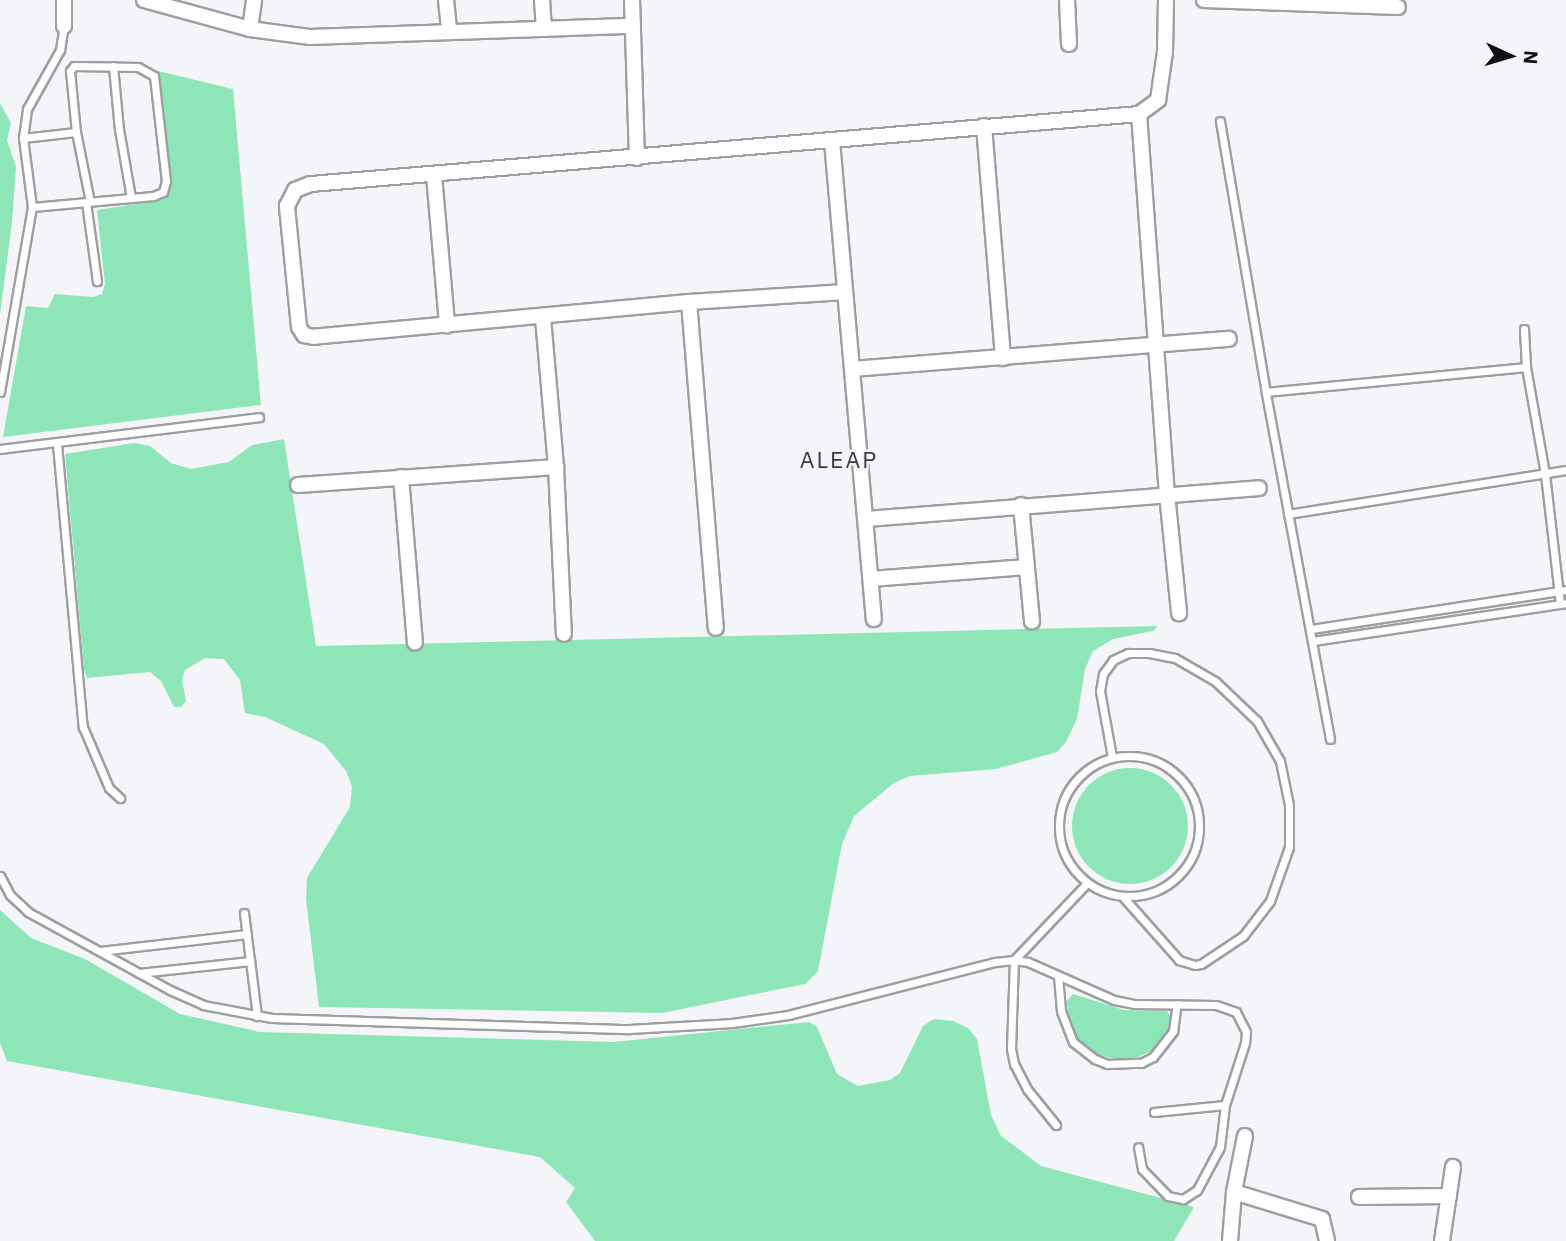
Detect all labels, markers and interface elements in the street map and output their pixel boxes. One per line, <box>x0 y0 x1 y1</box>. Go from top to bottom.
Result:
north arrow <box>1475 21 1545 91</box>
text: N <box>1518 50 1543 65</box>
district label: ALEAP <box>800 445 878 473</box>

